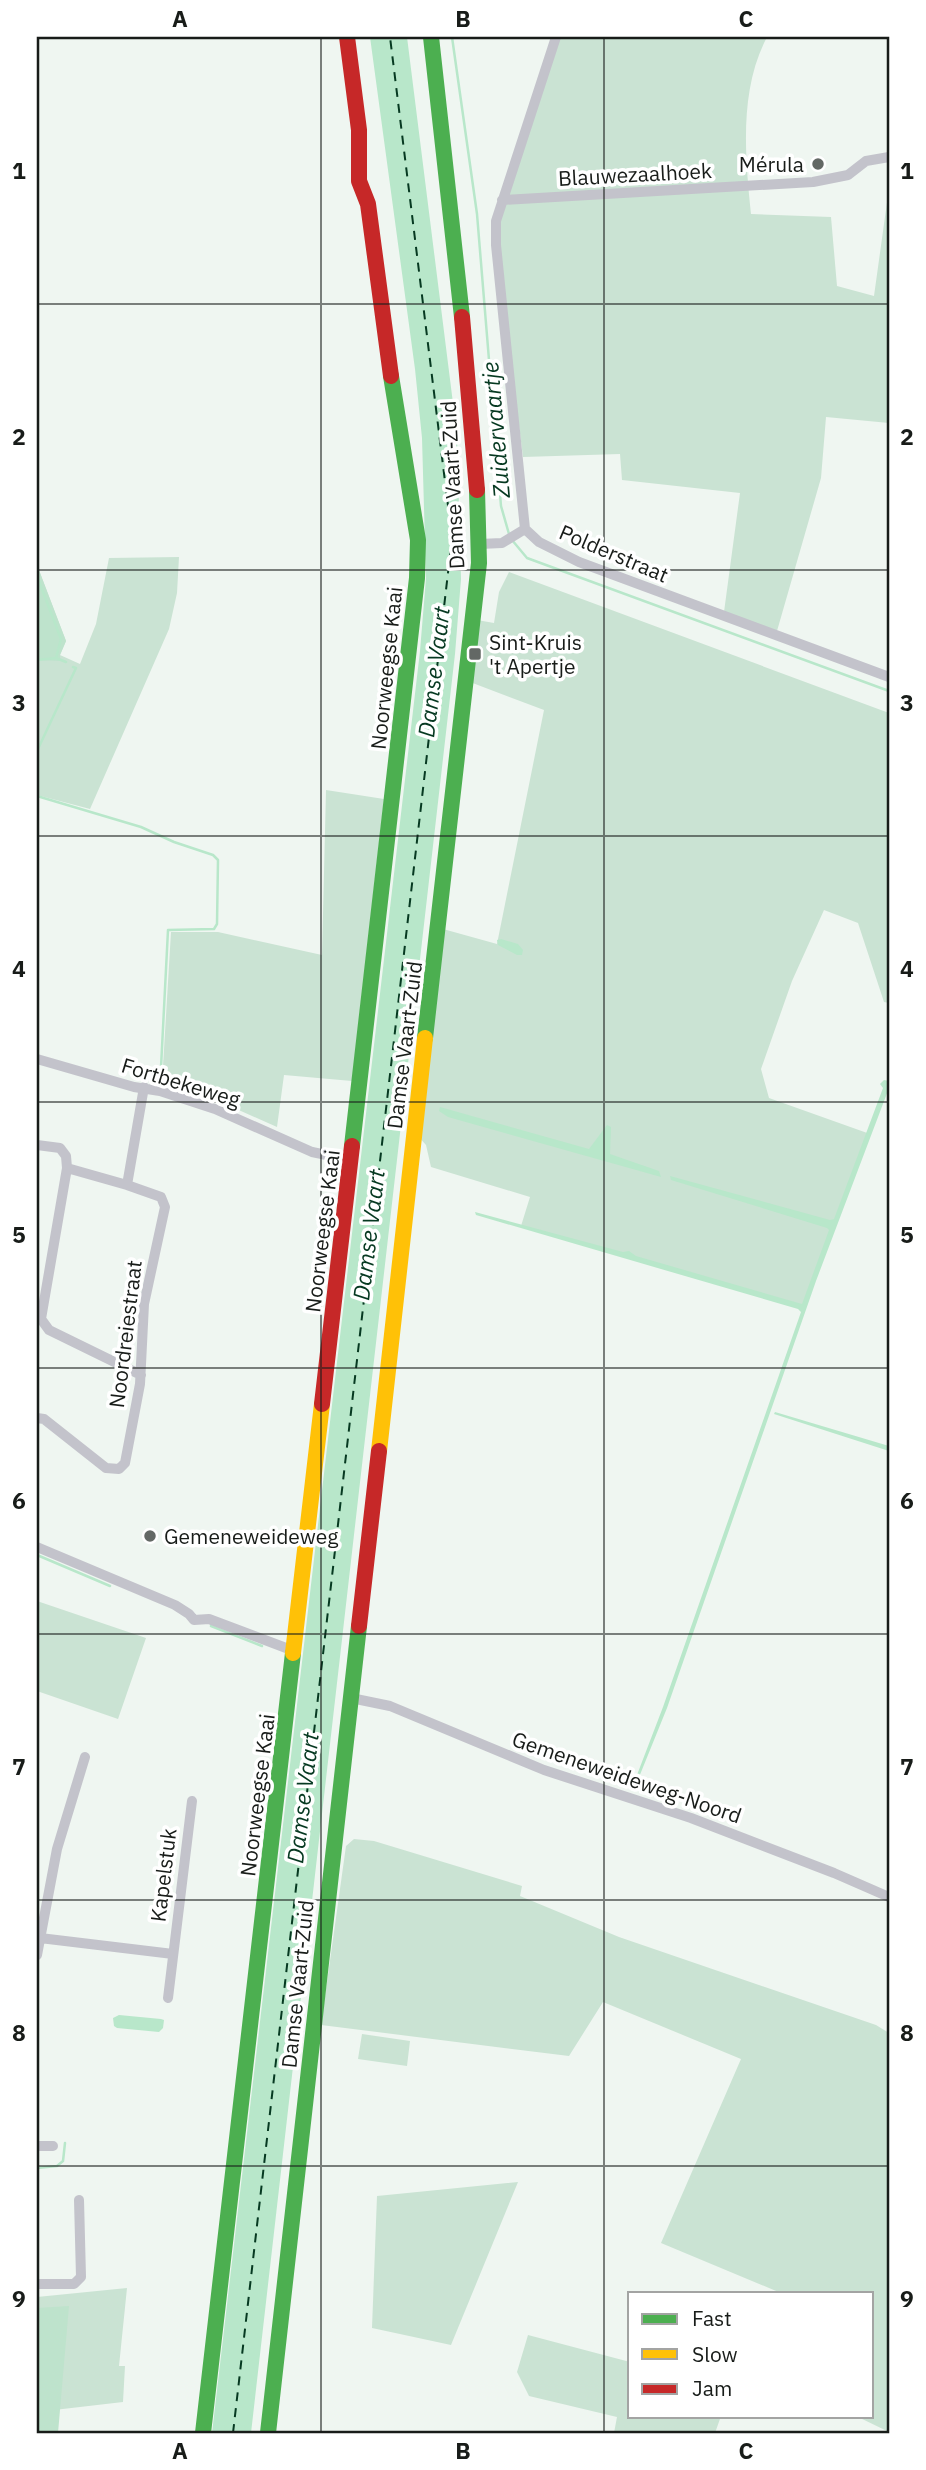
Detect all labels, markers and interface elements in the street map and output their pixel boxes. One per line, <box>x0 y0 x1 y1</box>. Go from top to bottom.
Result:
text: A <box>172 3 188 33</box>
text: B <box>455 3 471 33</box>
text: C <box>739 3 754 33</box>
place label: Mérula <box>739 150 804 178</box>
text: 1 <box>12 155 26 185</box>
text: 1 <box>900 155 914 185</box>
street label: Blauwezaalhoek <box>557 156 713 192</box>
marker: Mérula <box>810 156 826 172</box>
water label: Zuidervaartje <box>474 360 516 500</box>
street label: Damse Vaart-Zuid <box>434 400 470 570</box>
text: 2 <box>12 421 26 451</box>
text: 2 <box>900 421 914 451</box>
street label: Polderstraat <box>555 517 673 589</box>
street label: Noorweegse Kaai <box>364 585 408 751</box>
water label: Damse Vaart <box>410 604 456 739</box>
place label: Sint-Kruis 't Apertje <box>489 628 582 680</box>
marker: Sint-Kruis 't Apertje <box>467 646 483 662</box>
text: 3 <box>12 687 26 717</box>
text: 3 <box>900 687 914 717</box>
text: 4 <box>12 953 26 983</box>
text: 4 <box>900 953 914 983</box>
street label: Damse Vaart-Zuid <box>380 960 428 1130</box>
street label: Fortbekeweg <box>118 1051 244 1113</box>
street label: Noorweegse Kaai <box>298 1148 346 1314</box>
water label: Damse Vaart <box>345 1167 391 1302</box>
text: 5 <box>12 1219 26 1249</box>
text: 5 <box>900 1219 914 1249</box>
street label: Noordreiestraat <box>102 1258 148 1410</box>
text: 6 <box>12 1485 26 1515</box>
text: 6 <box>900 1485 914 1515</box>
place label: Gemeneweideweg <box>164 1522 338 1550</box>
marker: Gemeneweideweg <box>142 1528 158 1544</box>
street label: Noorweegse Kaai <box>233 1712 281 1878</box>
street label: Gemeneweideweg-Noord <box>509 1725 745 1829</box>
water label: Damse Vaart <box>279 1730 325 1865</box>
text: 7 <box>12 1751 26 1781</box>
text: 7 <box>900 1751 914 1781</box>
street label: Kapelstuk <box>143 1827 183 1923</box>
street label: Damse Vaart-Zuid <box>274 1899 320 2069</box>
text: 8 <box>12 2017 26 2047</box>
text: 8 <box>900 2017 914 2047</box>
text: 9 <box>12 2283 26 2313</box>
text: 9 <box>900 2283 914 2313</box>
legend <box>628 2292 874 2418</box>
text: Fast <box>692 2304 732 2332</box>
text: Slow <box>692 2340 738 2368</box>
text: Jam <box>692 2374 732 2402</box>
text: A <box>172 2435 188 2465</box>
text: B <box>455 2435 471 2465</box>
text: C <box>739 2435 754 2465</box>

